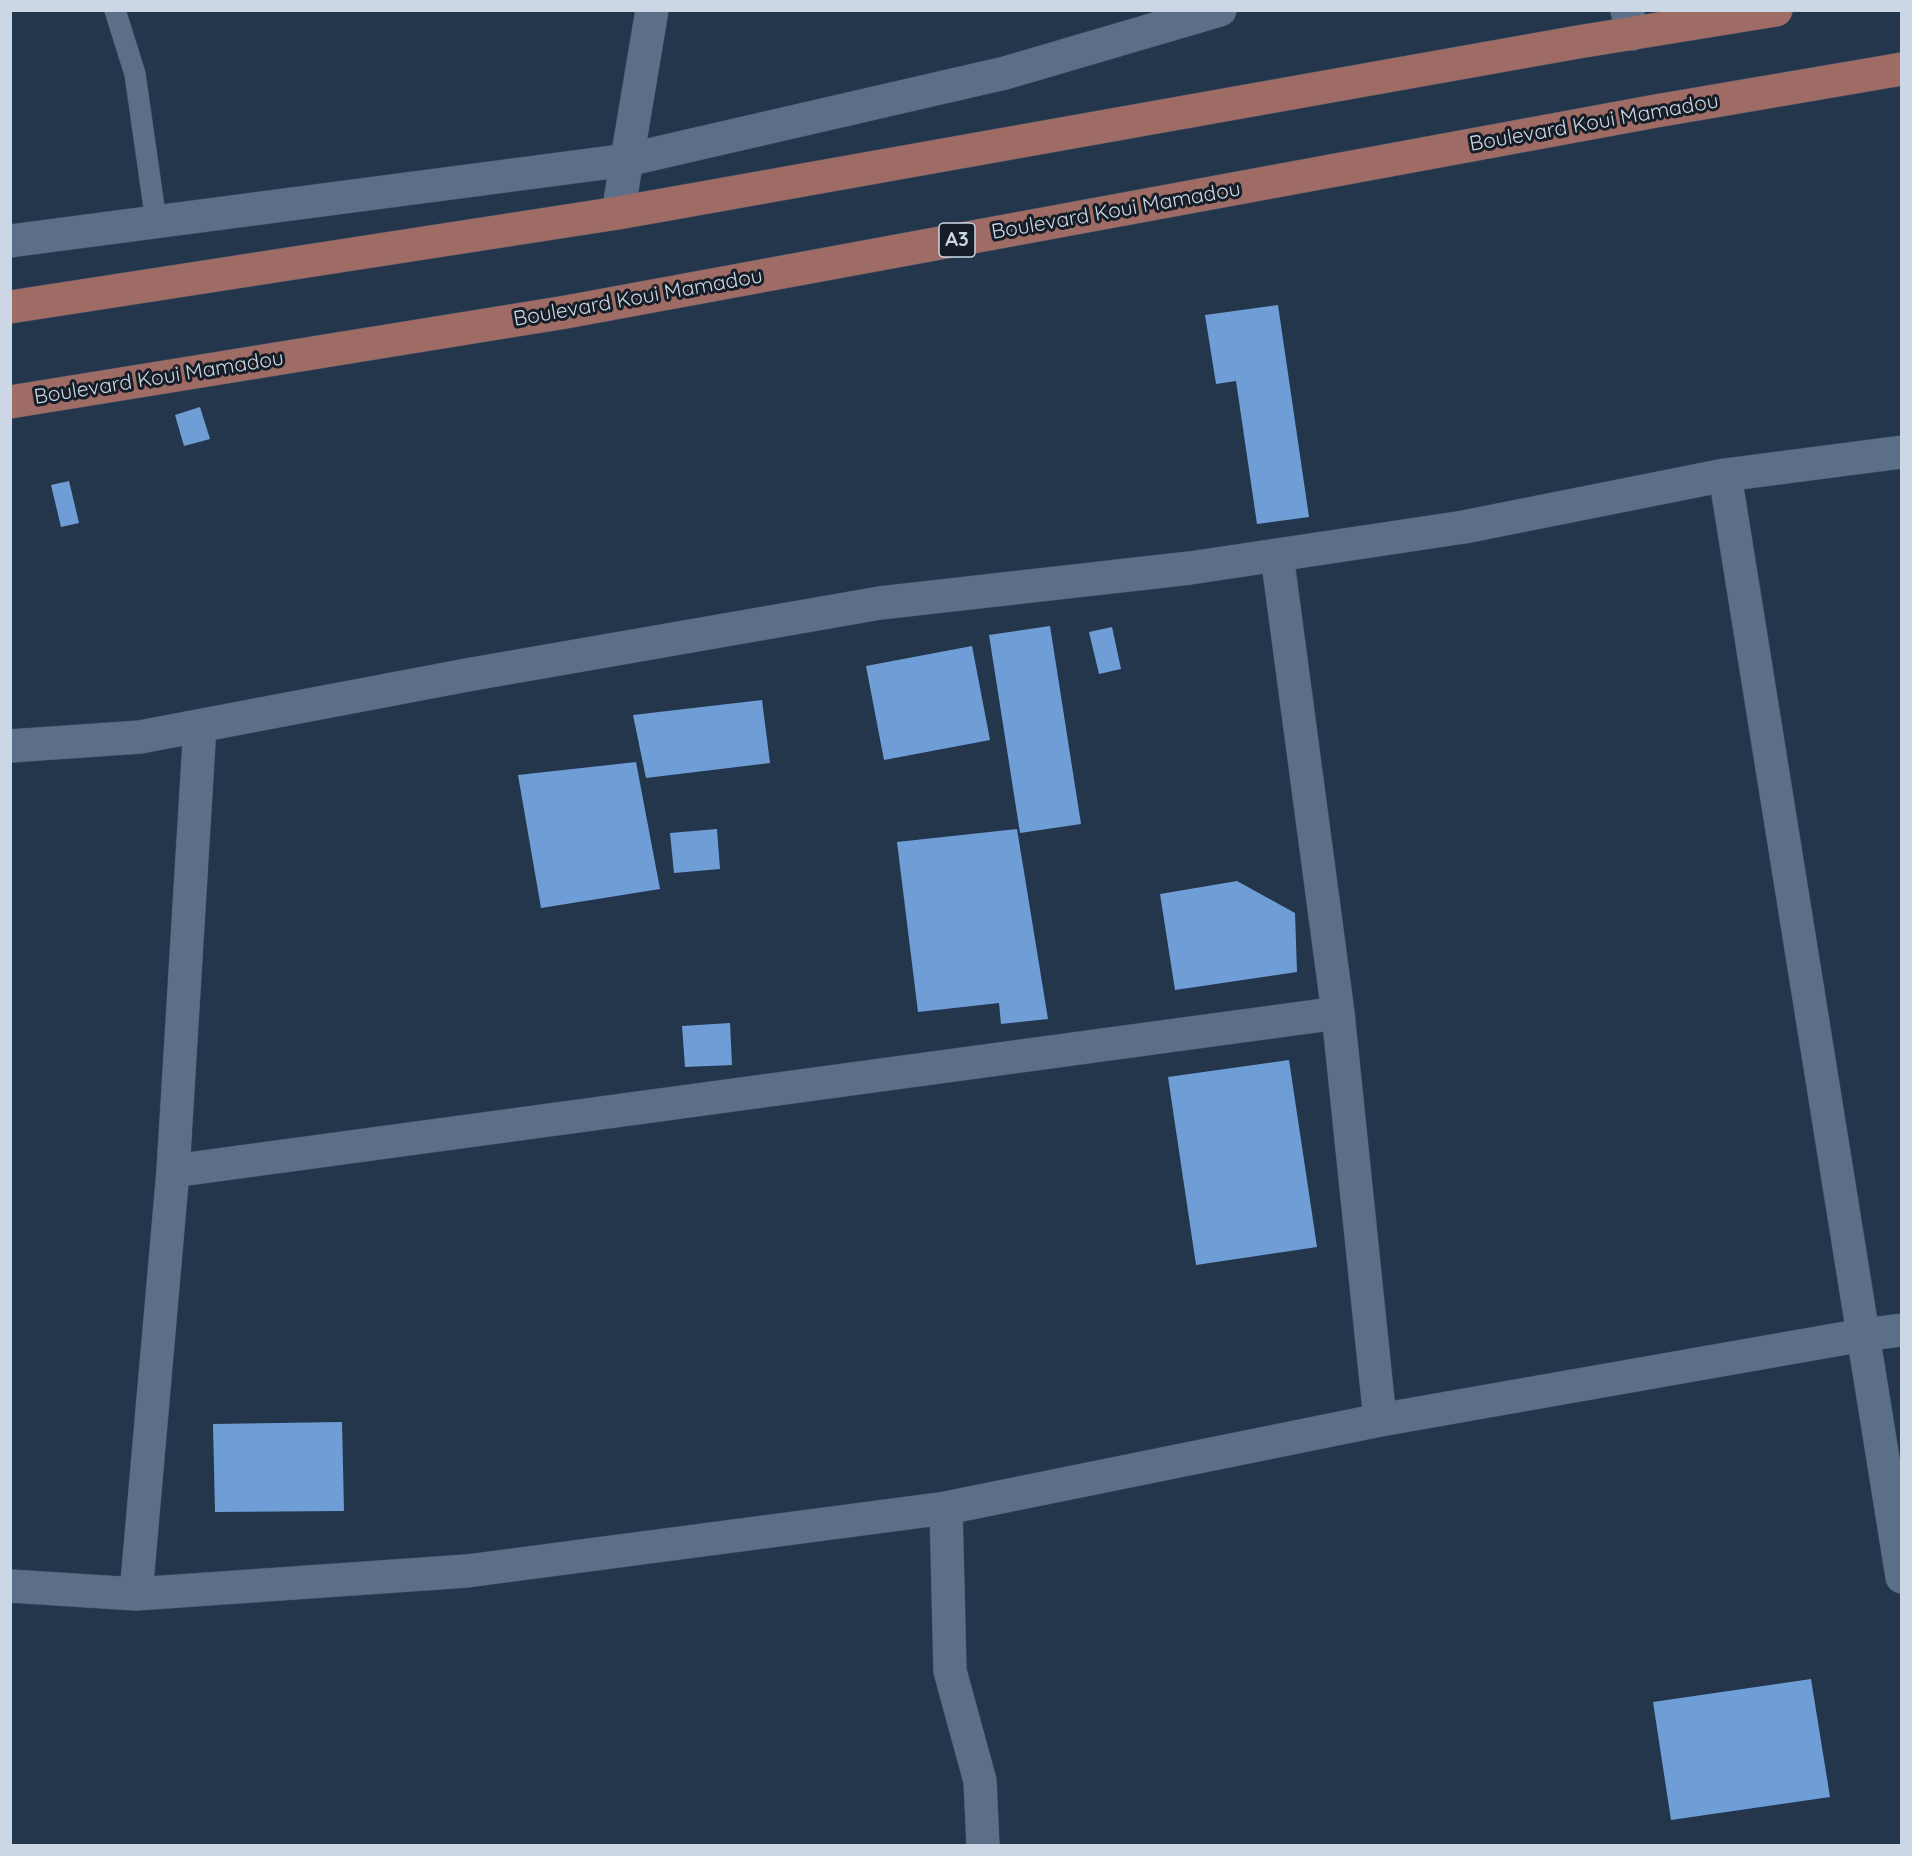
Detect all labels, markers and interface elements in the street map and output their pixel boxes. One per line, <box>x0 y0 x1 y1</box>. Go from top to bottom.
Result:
street label: Boulevard Koui Mamadou <box>1467 89 1721 157</box>
street label: Boulevard Koui Mamadou <box>989 177 1243 245</box>
road number: A3 <box>939 223 975 257</box>
street label: Boulevard Koui Mamadou <box>511 264 765 332</box>
street label: Boulevard Koui Mamadou <box>32 346 286 410</box>

